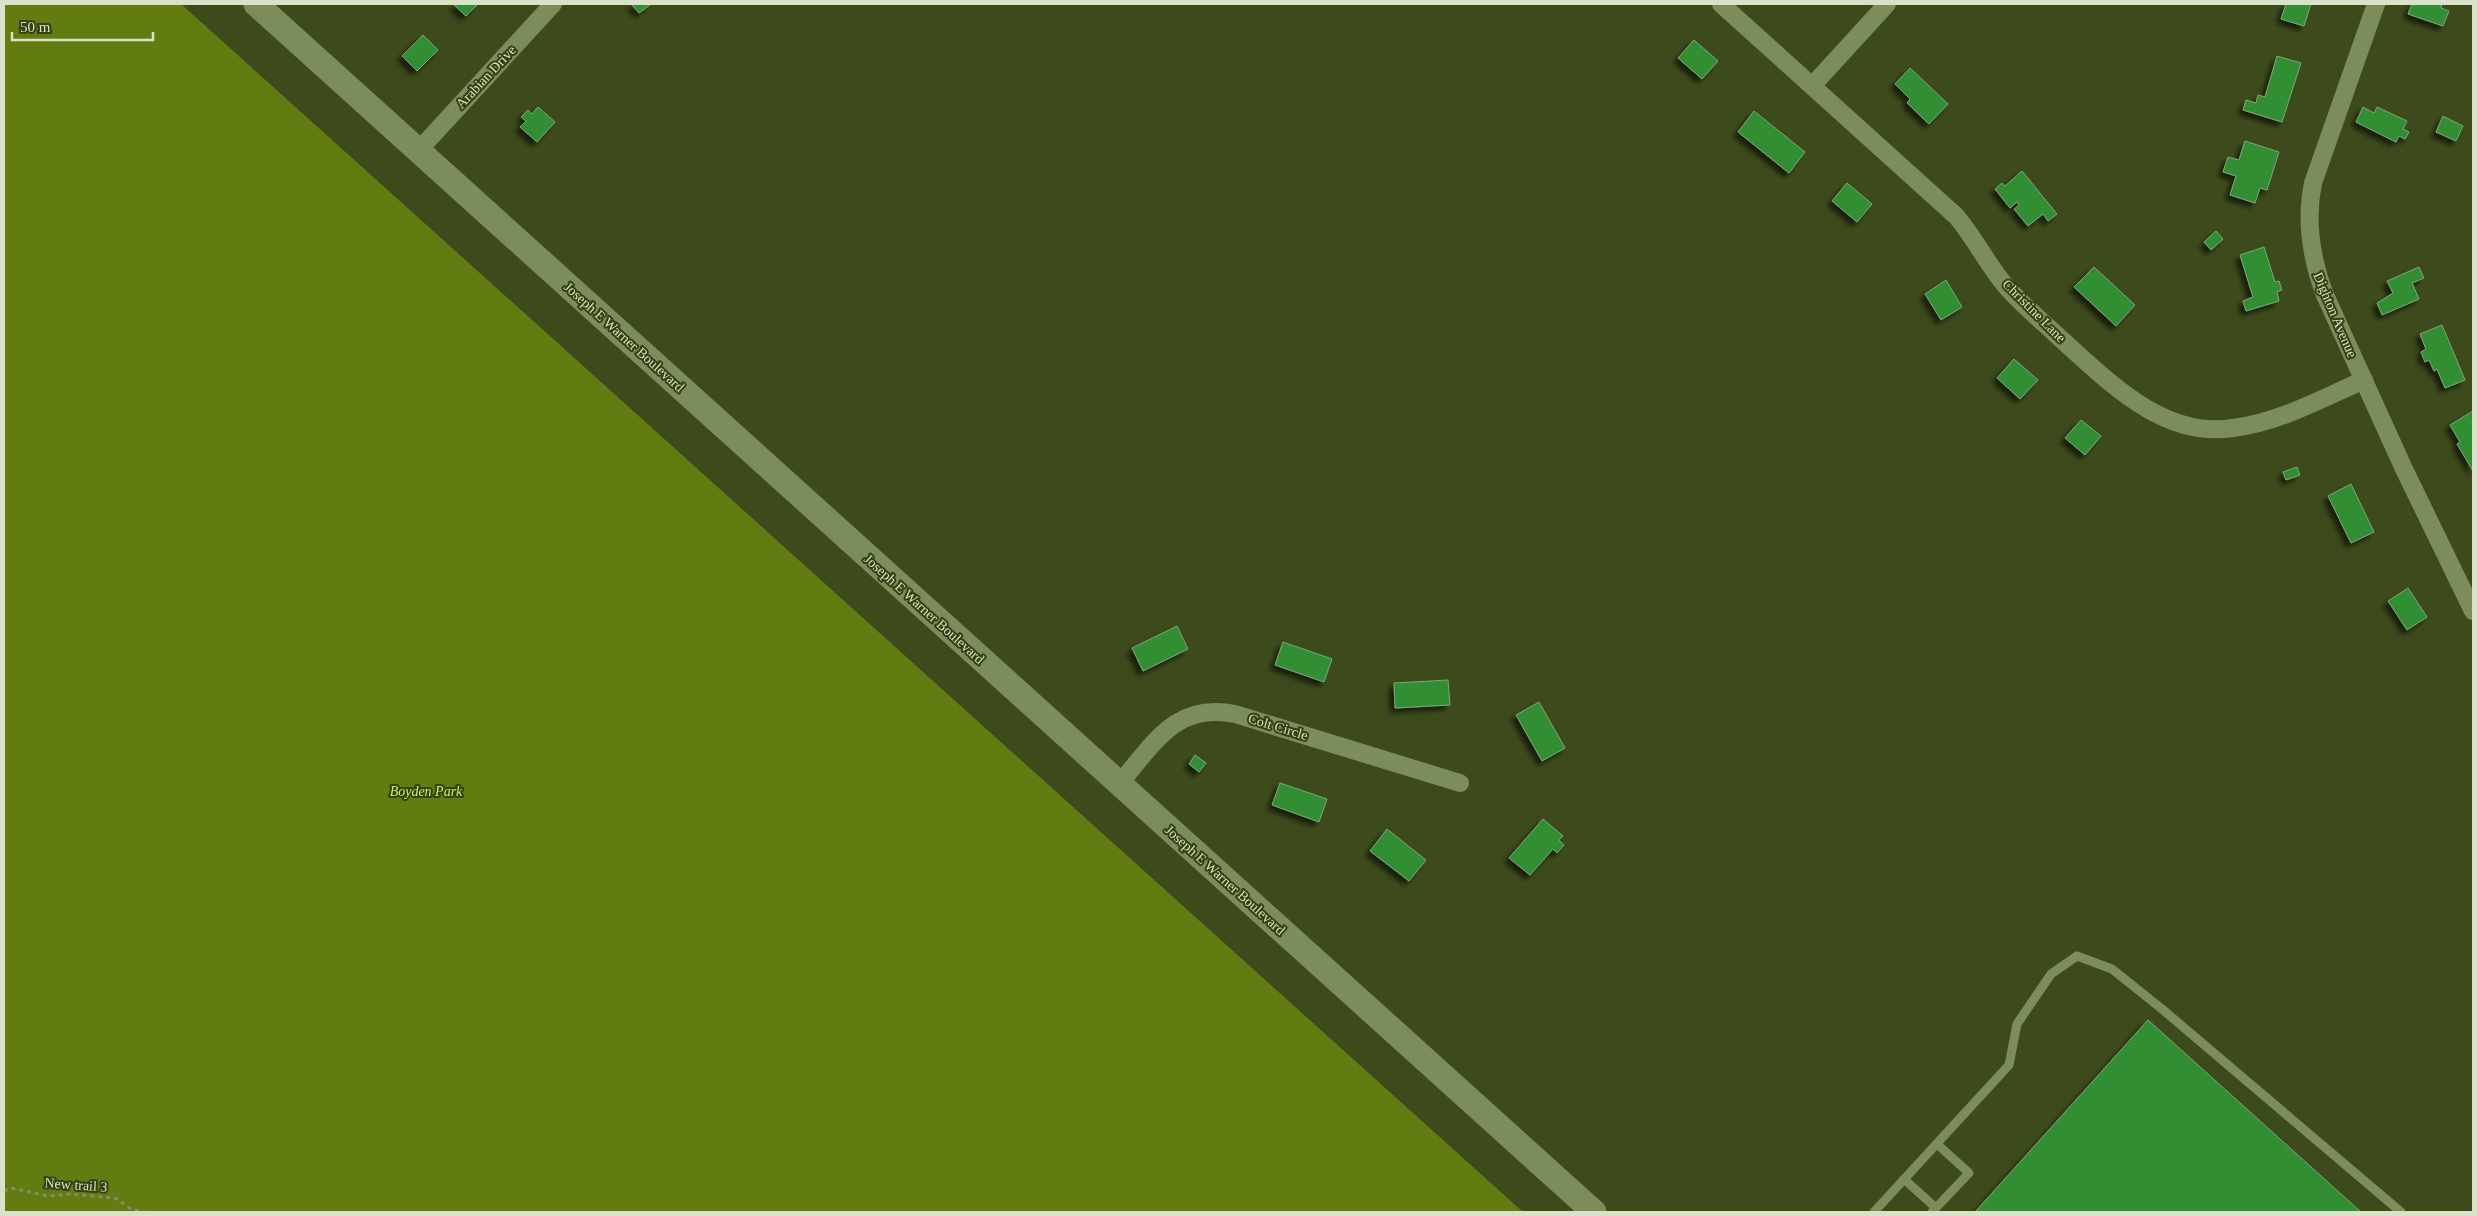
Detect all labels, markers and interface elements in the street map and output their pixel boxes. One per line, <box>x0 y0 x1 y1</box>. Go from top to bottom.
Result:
scale bar <box>12 10 154 42</box>
text: 50 m <box>20 19 51 35</box>
street label: Arabian Drive <box>453 42 519 112</box>
street label: Dighton Avenue <box>2310 270 2360 360</box>
street label: Christine Lane <box>1999 276 2069 346</box>
street label: Joseph E Warner Boulevard <box>561 279 687 395</box>
street label: Joseph E Warner Boulevard <box>861 551 987 667</box>
street label: Colt Circle <box>1246 711 1310 743</box>
park label: Boyden Park <box>390 784 463 799</box>
street label: Joseph E Warner Boulevard <box>1162 822 1288 938</box>
street label: New trail 3 <box>44 1175 108 1195</box>

